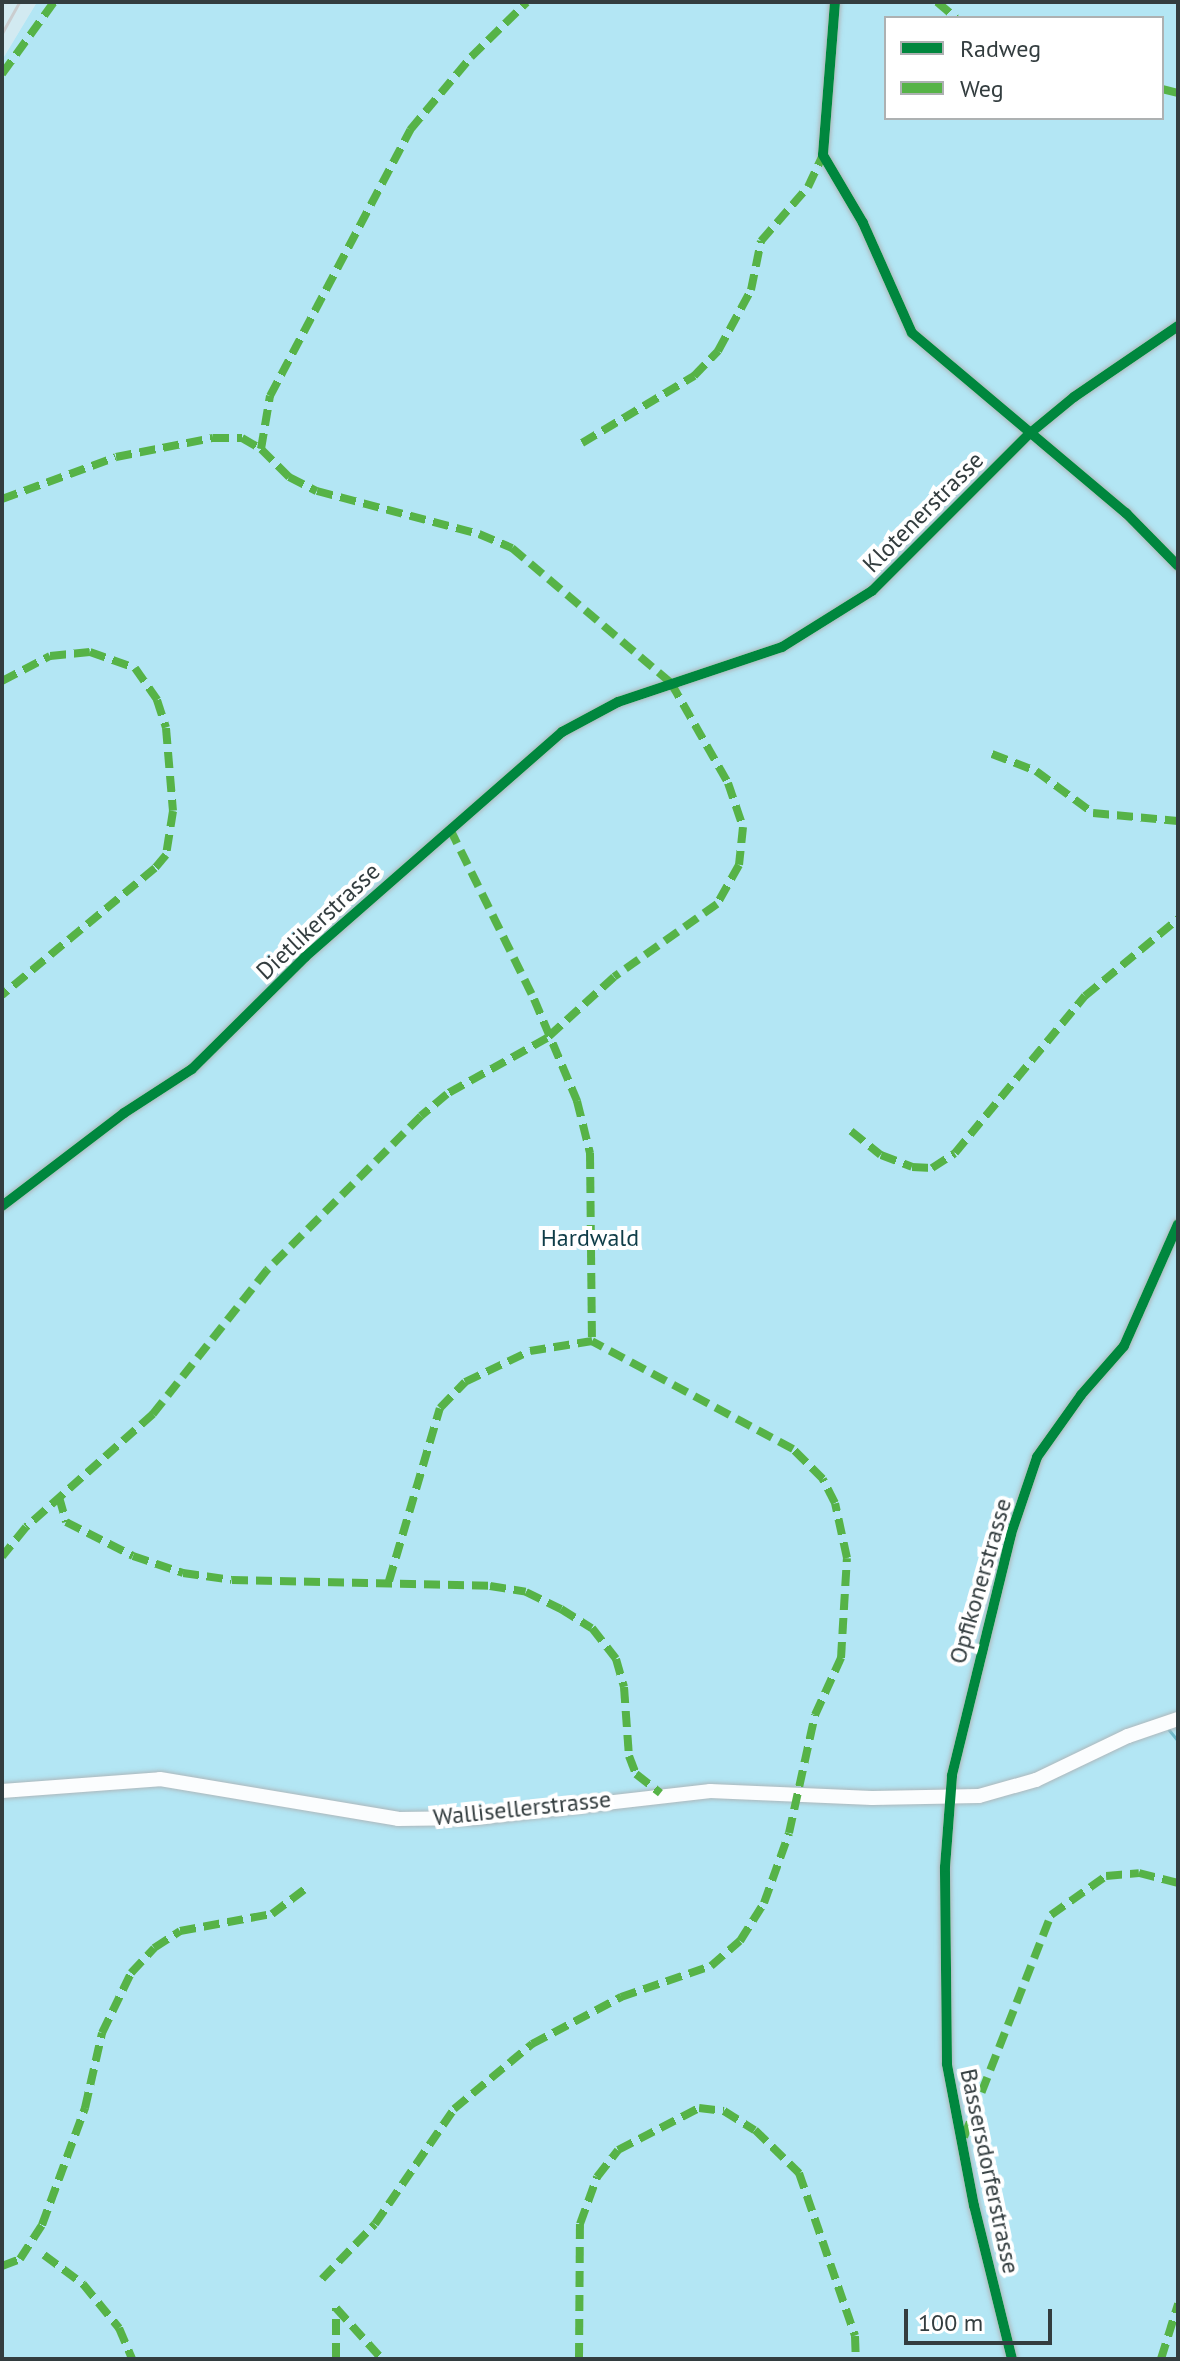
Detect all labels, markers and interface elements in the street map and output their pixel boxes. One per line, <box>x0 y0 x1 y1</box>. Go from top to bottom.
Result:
legend <box>884 16 1164 120</box>
text: Radweg <box>960 33 1041 64</box>
text: Weg <box>960 73 1004 104</box>
street label: Klotenerstrasse <box>857 446 989 578</box>
street label: Dietlikerstrasse <box>250 857 386 985</box>
park label: Hardwald <box>541 1224 639 1252</box>
street label: Opfikonerstrasse <box>943 1495 1017 1667</box>
street label: Wallisellerstrasse <box>432 1784 612 1832</box>
street label: Bassersdorferstrasse <box>954 2066 1026 2276</box>
scale bar <box>908 2293 1056 2343</box>
text: 100 m <box>918 2307 983 2338</box>

